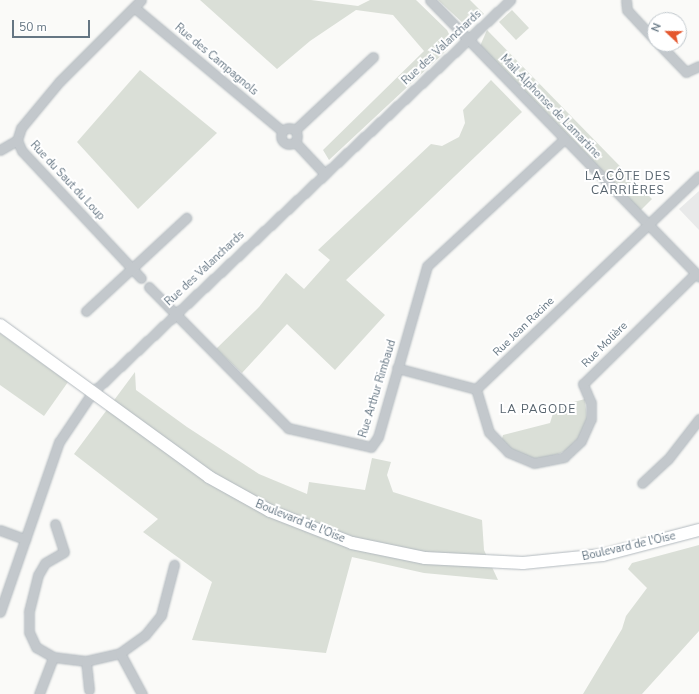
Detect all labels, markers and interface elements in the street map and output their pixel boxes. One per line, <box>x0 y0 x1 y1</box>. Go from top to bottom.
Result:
street label: Rue des Valanchards <box>400 8 484 88</box>
scale bar <box>14 12 92 38</box>
north arrow <box>647 12 687 52</box>
text: 50 m <box>19 19 47 35</box>
street label: Rue des Campagnols <box>172 21 260 99</box>
text: N <box>648 21 665 34</box>
street label: Mail Alphonse de Lamartine <box>497 52 603 162</box>
street label: Rue du Saut du Loup <box>27 139 107 223</box>
district label: LA CÔTE DES CARRIÈRES <box>585 170 671 198</box>
street label: Rue des Valanchards <box>163 229 247 309</box>
street label: Rue Jean Racine <box>491 295 557 359</box>
street label: Rue Molière <box>579 319 631 371</box>
street label: Rue Arthur Rimbaud <box>357 338 399 440</box>
district label: LA PAGODE <box>500 403 576 417</box>
street label: Boulevard de l'Oise <box>253 498 347 546</box>
street label: Boulevard de l'Oise <box>581 530 677 564</box>

